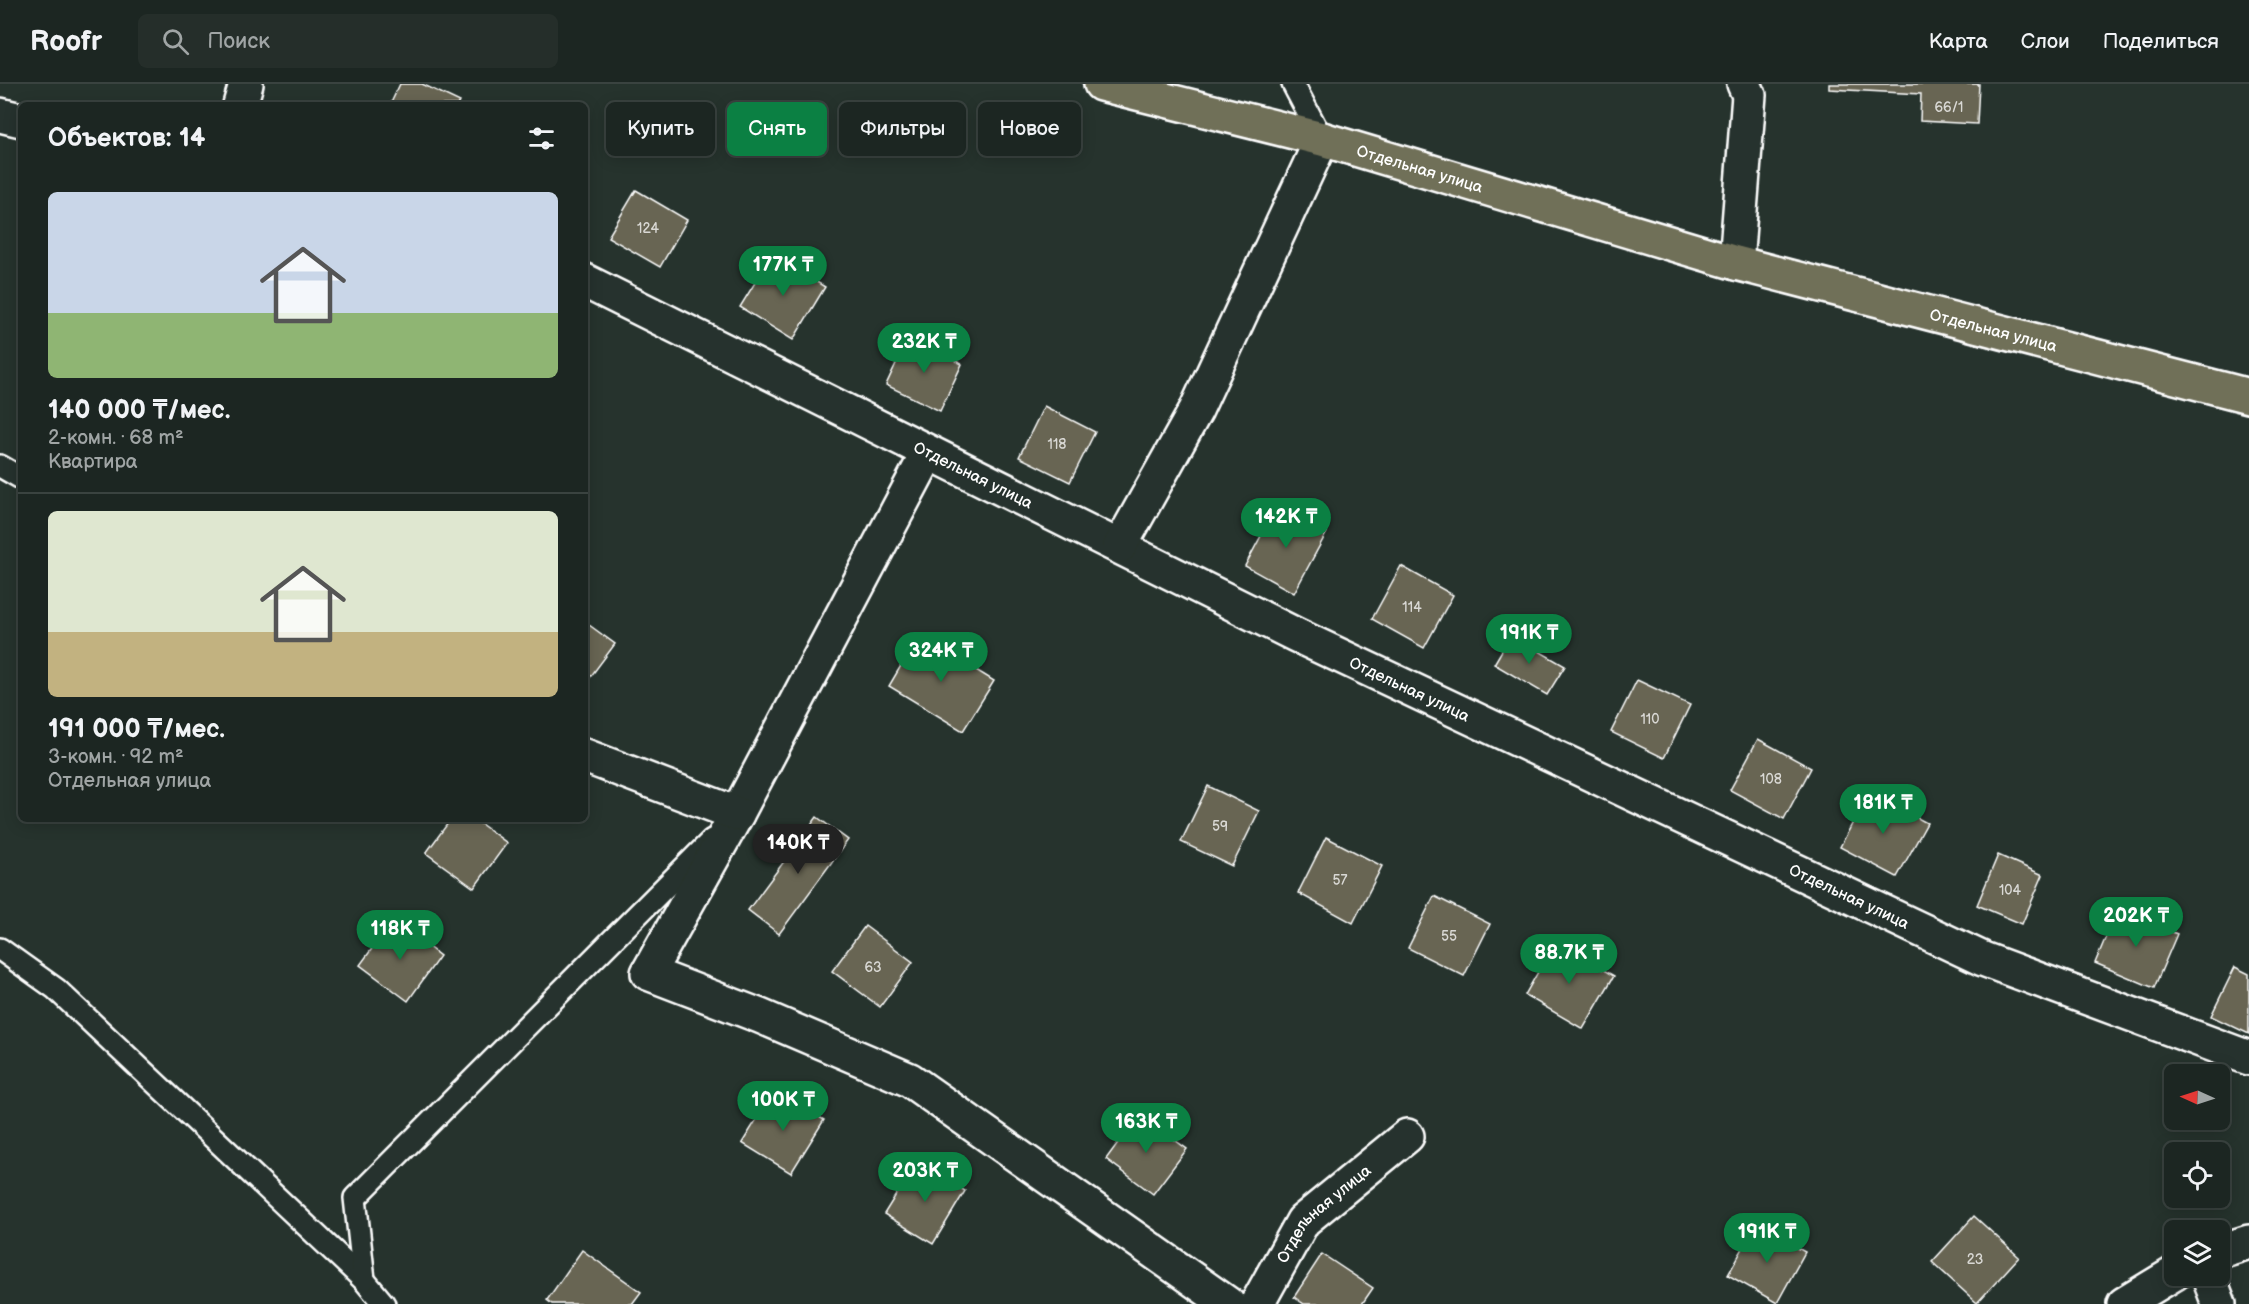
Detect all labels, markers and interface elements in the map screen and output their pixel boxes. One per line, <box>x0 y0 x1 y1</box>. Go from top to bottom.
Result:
search box <box>138 14 558 68</box>
text: Roofr <box>30 25 102 58</box>
icon: search <box>159 25 192 58</box>
text: Поиск <box>207 28 270 55</box>
text: Карта <box>1929 29 1988 54</box>
text: Слои <box>2021 29 2070 54</box>
text: Поделиться <box>2103 29 2219 54</box>
house number: 66/1 <box>1935 99 1963 116</box>
chip: Купить <box>606 102 715 156</box>
chip: Снять <box>727 102 827 156</box>
chip: Фильтры <box>839 102 966 156</box>
chip: Новое <box>978 102 1081 156</box>
icon: filters <box>525 122 558 155</box>
text: Объектов: 14 <box>48 123 205 154</box>
street label: Отдельная улица <box>1354 142 1485 198</box>
house number: 124 <box>637 220 659 237</box>
icon: home <box>249 231 357 339</box>
pin: 177K ₸ <box>734 246 832 297</box>
text: 177K ₸ <box>753 253 813 277</box>
street label: Отдельная улица <box>1928 306 2059 357</box>
pin: 232K ₸ <box>875 323 973 374</box>
text: 232K ₸ <box>891 330 957 354</box>
text: 140 000 ₸/мес. <box>48 395 230 426</box>
text: 2-комн. · 68 m² <box>48 426 184 450</box>
house number: 118 <box>1048 436 1067 453</box>
street label: Отдельная улица <box>910 438 1036 514</box>
text: Квартира <box>48 450 138 474</box>
pin: 142K ₸ <box>1237 498 1335 549</box>
text: 142K ₸ <box>1255 505 1317 529</box>
icon: home <box>249 550 357 658</box>
house number: 114 <box>1402 599 1422 616</box>
pin: 191K ₸ <box>1480 614 1578 665</box>
text: 191K ₸ <box>1500 621 1558 645</box>
pin: 324K ₸ <box>892 632 990 683</box>
text: 324K ₸ <box>909 639 973 663</box>
street label: Отдельная улица <box>1346 654 1473 727</box>
house number: 110 <box>1640 711 1660 728</box>
text: 191 000 ₸/мес. <box>48 714 225 745</box>
text: 3-комн. · 92 m² <box>48 745 184 769</box>
text: Отдельная улица <box>48 769 211 793</box>
house number: 108 <box>1760 771 1782 788</box>
pin: 181K ₸ <box>1834 784 1932 835</box>
text: 181K ₸ <box>1854 791 1912 815</box>
house number: 59 <box>1212 818 1228 835</box>
pin: 140K ₸ <box>749 824 847 875</box>
text: 140K ₸ <box>767 831 829 855</box>
street label: Отдельная улица <box>1785 861 1912 934</box>
house number: 57 <box>1333 872 1348 889</box>
house number: 104 <box>1999 882 2022 899</box>
pin: 202K ₸ <box>2087 897 2185 948</box>
text: 202K ₸ <box>2103 904 2169 928</box>
pin: 118K ₸ <box>351 910 449 961</box>
text: 118K ₸ <box>371 917 429 941</box>
house number: 55 <box>1441 928 1457 945</box>
pin: 88.7K ₸ <box>1514 934 1624 985</box>
text: 88.7K ₸ <box>1534 941 1604 965</box>
house number: 63 <box>864 959 882 976</box>
north arrow <box>2164 1064 2230 1130</box>
map controls <box>2164 1064 2230 1286</box>
pin: 100K ₸ <box>734 1081 832 1132</box>
text: 100K ₸ <box>751 1088 815 1112</box>
pin: 163K ₸ <box>1097 1103 1195 1154</box>
text: 163K ₸ <box>1115 1110 1177 1134</box>
button: locate <box>2164 1142 2230 1208</box>
pin: 203K ₸ <box>876 1152 974 1203</box>
text: 203K ₸ <box>892 1159 958 1183</box>
street label: Отдельная улица <box>1274 1161 1376 1267</box>
pin: 191K ₸ <box>1718 1213 1816 1264</box>
text: 191K ₸ <box>1738 1220 1796 1244</box>
button: layers <box>2164 1220 2230 1286</box>
house number: 23 <box>1967 1251 1983 1268</box>

